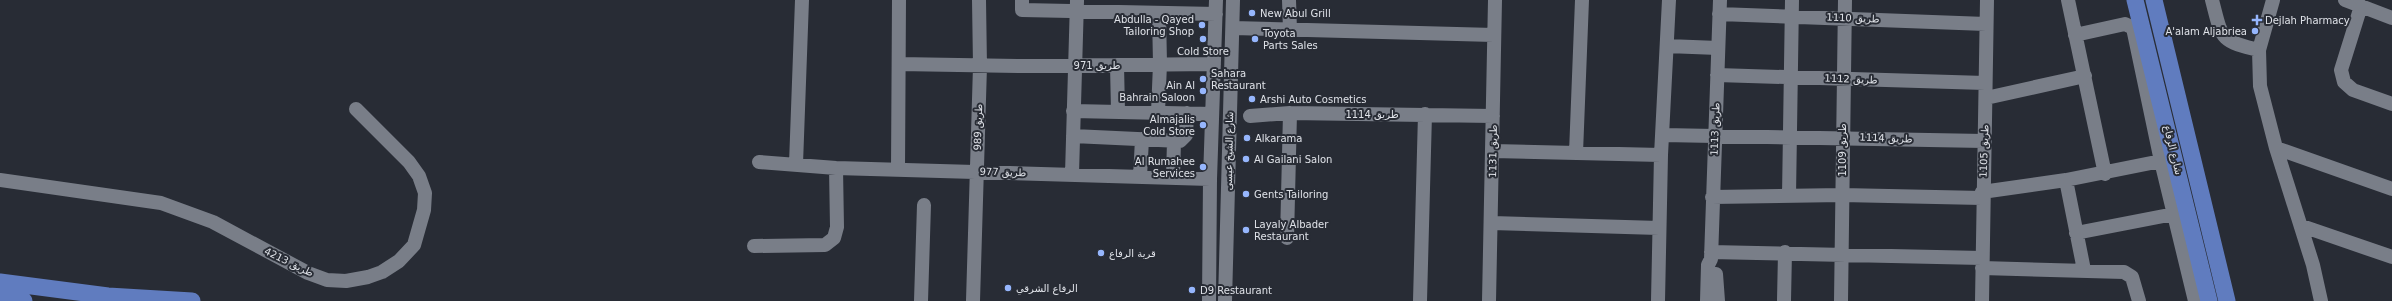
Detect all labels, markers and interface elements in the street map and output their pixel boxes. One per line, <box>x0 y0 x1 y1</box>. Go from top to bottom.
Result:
marker: New Abul Grill <box>1247 8 1257 18</box>
place label: New Abul Grill <box>1260 8 1331 19</box>
street label: طريق 1110 <box>1826 12 1880 24</box>
place label: Abdulla - Qayed Tailoring Shop <box>1114 14 1194 37</box>
marker: Dejlah Pharmacy <box>2252 15 2262 25</box>
place label: Dejlah Pharmacy <box>2265 15 2350 26</box>
marker: Abdulla - Qayed Tailoring Shop <box>1197 20 1207 30</box>
place label: A'alam Aljabriea <box>2165 26 2247 37</box>
marker: A'alam Aljabriea <box>2250 26 2260 36</box>
place label: Toyota Parts Sales <box>1262 28 1318 51</box>
marker: Cold Store <box>1198 34 1208 44</box>
marker: Toyota Parts Sales <box>1250 34 1260 44</box>
place label: Cold Store <box>1177 46 1229 57</box>
street label: طريق 971 <box>1074 60 1120 71</box>
place label: Sahara Restaurant <box>1211 68 1266 91</box>
street label: طريق 1112 <box>1824 73 1878 85</box>
marker: Sahara Restaurant <box>1198 74 1208 84</box>
place label: Ain Al Bahrain Saloon <box>1119 80 1195 103</box>
marker: Ain Al Bahrain Saloon <box>1198 86 1208 96</box>
marker: Arshi Auto Cosmetics <box>1247 94 1257 104</box>
place label: Arshi Auto Cosmetics <box>1260 94 1366 105</box>
street label: طريق 1113 <box>1709 102 1721 156</box>
street label: طريق 989 <box>972 103 984 151</box>
street label: طريق 1114 <box>1345 109 1399 120</box>
street label: شارع الشيخ عيسى <box>1223 111 1236 191</box>
place label: Almajalis Cold Store <box>1143 114 1195 137</box>
marker: Almajalis Cold Store <box>1198 120 1208 130</box>
street label: طريق 1109 <box>1837 123 1848 177</box>
street label: طريق 1131 <box>1487 124 1499 178</box>
street label: طريق 1105 <box>1978 124 1990 178</box>
street label: شارع الرفاع <box>2161 124 2184 176</box>
street label: طريق 1114 <box>1859 132 1913 144</box>
marker: Alkarama <box>1242 133 1252 143</box>
place label: Alkarama <box>1255 133 1302 144</box>
marker: Al Gailani Salon <box>1241 154 1251 164</box>
place label: Al Gailani Salon <box>1254 154 1332 165</box>
place label: Al Rumahee Services <box>1135 156 1195 179</box>
marker: Al Rumahee Services <box>1198 162 1208 172</box>
street label: طريق 977 <box>979 166 1027 178</box>
marker: Gents Tailoring <box>1241 189 1251 199</box>
place label: Gents Tailoring <box>1254 189 1328 200</box>
place label: Layaly Albader Restaurant <box>1254 219 1329 242</box>
marker: Layaly Albader Restaurant <box>1241 225 1251 235</box>
street label: طريق 4213 <box>263 245 315 279</box>
marker: قرية الرفاع <box>1096 248 1106 258</box>
place label: قرية الرفاع <box>1109 248 1156 260</box>
marker: الرفاع الشرقي <box>1003 283 1013 293</box>
place label: الرفاع الشرقي <box>1016 283 1078 295</box>
marker: D9 Restaurant <box>1187 285 1197 295</box>
place label: D9 Restaurant <box>1200 285 1272 296</box>

